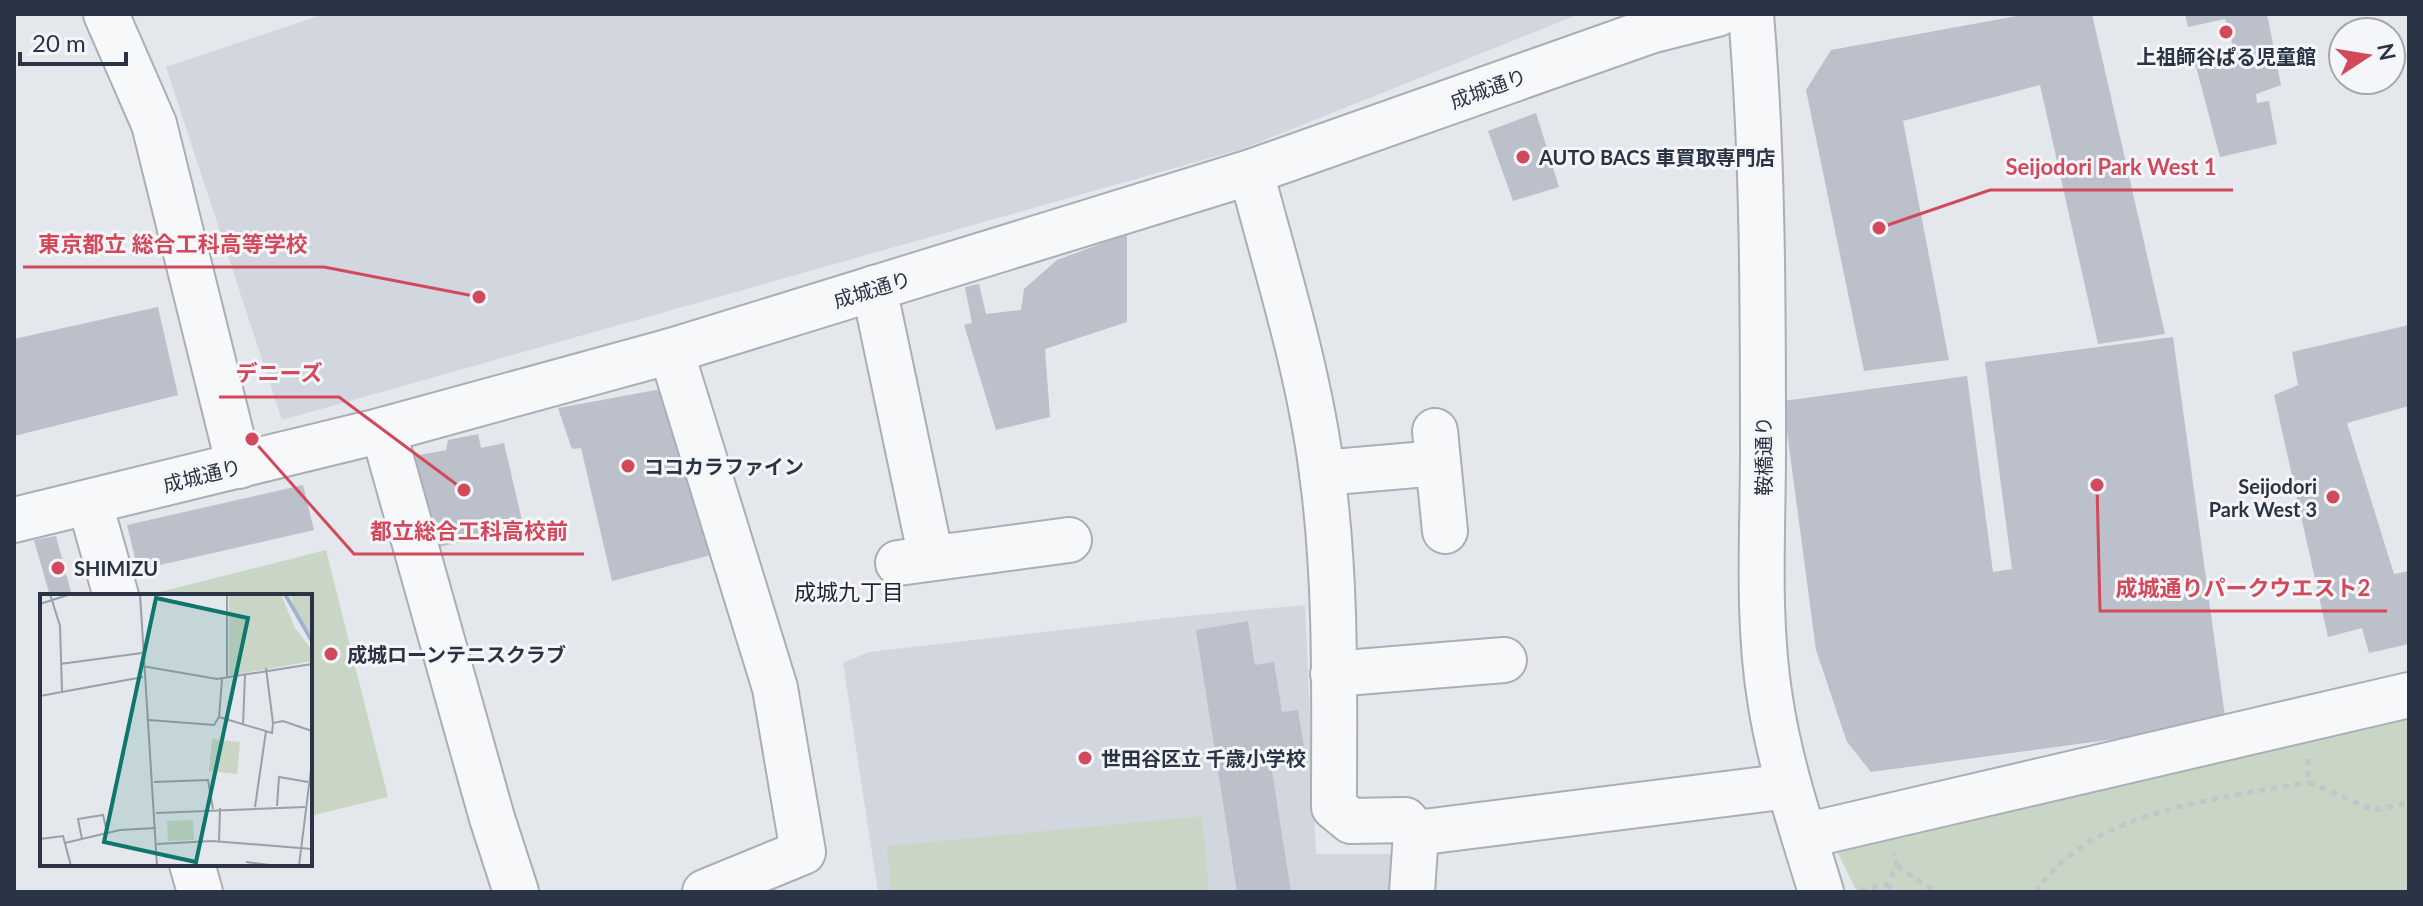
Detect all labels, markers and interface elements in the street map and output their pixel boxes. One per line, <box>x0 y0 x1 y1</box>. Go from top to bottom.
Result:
scale bar <box>20 16 126 66</box>
north arrow <box>2327 16 2407 96</box>
marker: 上祖師谷ぱる児童館 <box>2217 23 2235 41</box>
text: 20 m <box>32 28 86 57</box>
text: N <box>2372 41 2402 63</box>
place label: 上祖師谷ぱる児童館 <box>2136 44 2316 68</box>
street label: 成城通り <box>1446 63 1530 113</box>
callout: Seijodori Park West 1 <box>1990 144 2233 190</box>
place label: AUTO BACS 車買取専門店 <box>1538 145 1775 169</box>
marker: AUTO BACS 車買取専門店 <box>1514 148 1532 166</box>
text: Seijodori Park West 1 <box>2006 153 2216 180</box>
callout: 東京都立 総合工科高等学校 <box>23 221 324 267</box>
text: 東京都立 総合工科高等学校 <box>38 230 308 257</box>
street label: 成城通り <box>830 266 914 312</box>
callout: デニーズ <box>219 351 339 397</box>
text: デニーズ <box>236 359 322 386</box>
street label: 鞍橋通り <box>1751 416 1775 496</box>
street label: 成城通り <box>160 454 244 496</box>
place label: ココカラファイン <box>644 454 804 478</box>
marker: ココカラファイン <box>619 457 637 475</box>
place label: Seijodori Park West 3 <box>2209 474 2317 521</box>
marker: Seijodori Park West 3 <box>2324 488 2342 506</box>
callout: 都立総合工科高校前 <box>354 508 584 554</box>
text: 都立総合工科高校前 <box>370 517 568 544</box>
place label: SHIMIZU <box>74 556 158 580</box>
marker: SHIMIZU <box>49 559 67 577</box>
callout: 成城通りパークウエスト2 <box>2100 565 2387 611</box>
text: 成城通りパークウエスト2 <box>2116 574 2370 601</box>
district label: 成城九丁目 <box>794 578 904 605</box>
inset map <box>40 594 312 866</box>
place label: 成城ローンテニスクラブ <box>347 642 566 666</box>
marker: 成城ローンテニスクラブ <box>322 645 340 663</box>
place label: 世田谷区立 千歳小学校 <box>1101 746 1306 770</box>
marker: 世田谷区立 千歳小学校 <box>1076 749 1094 767</box>

